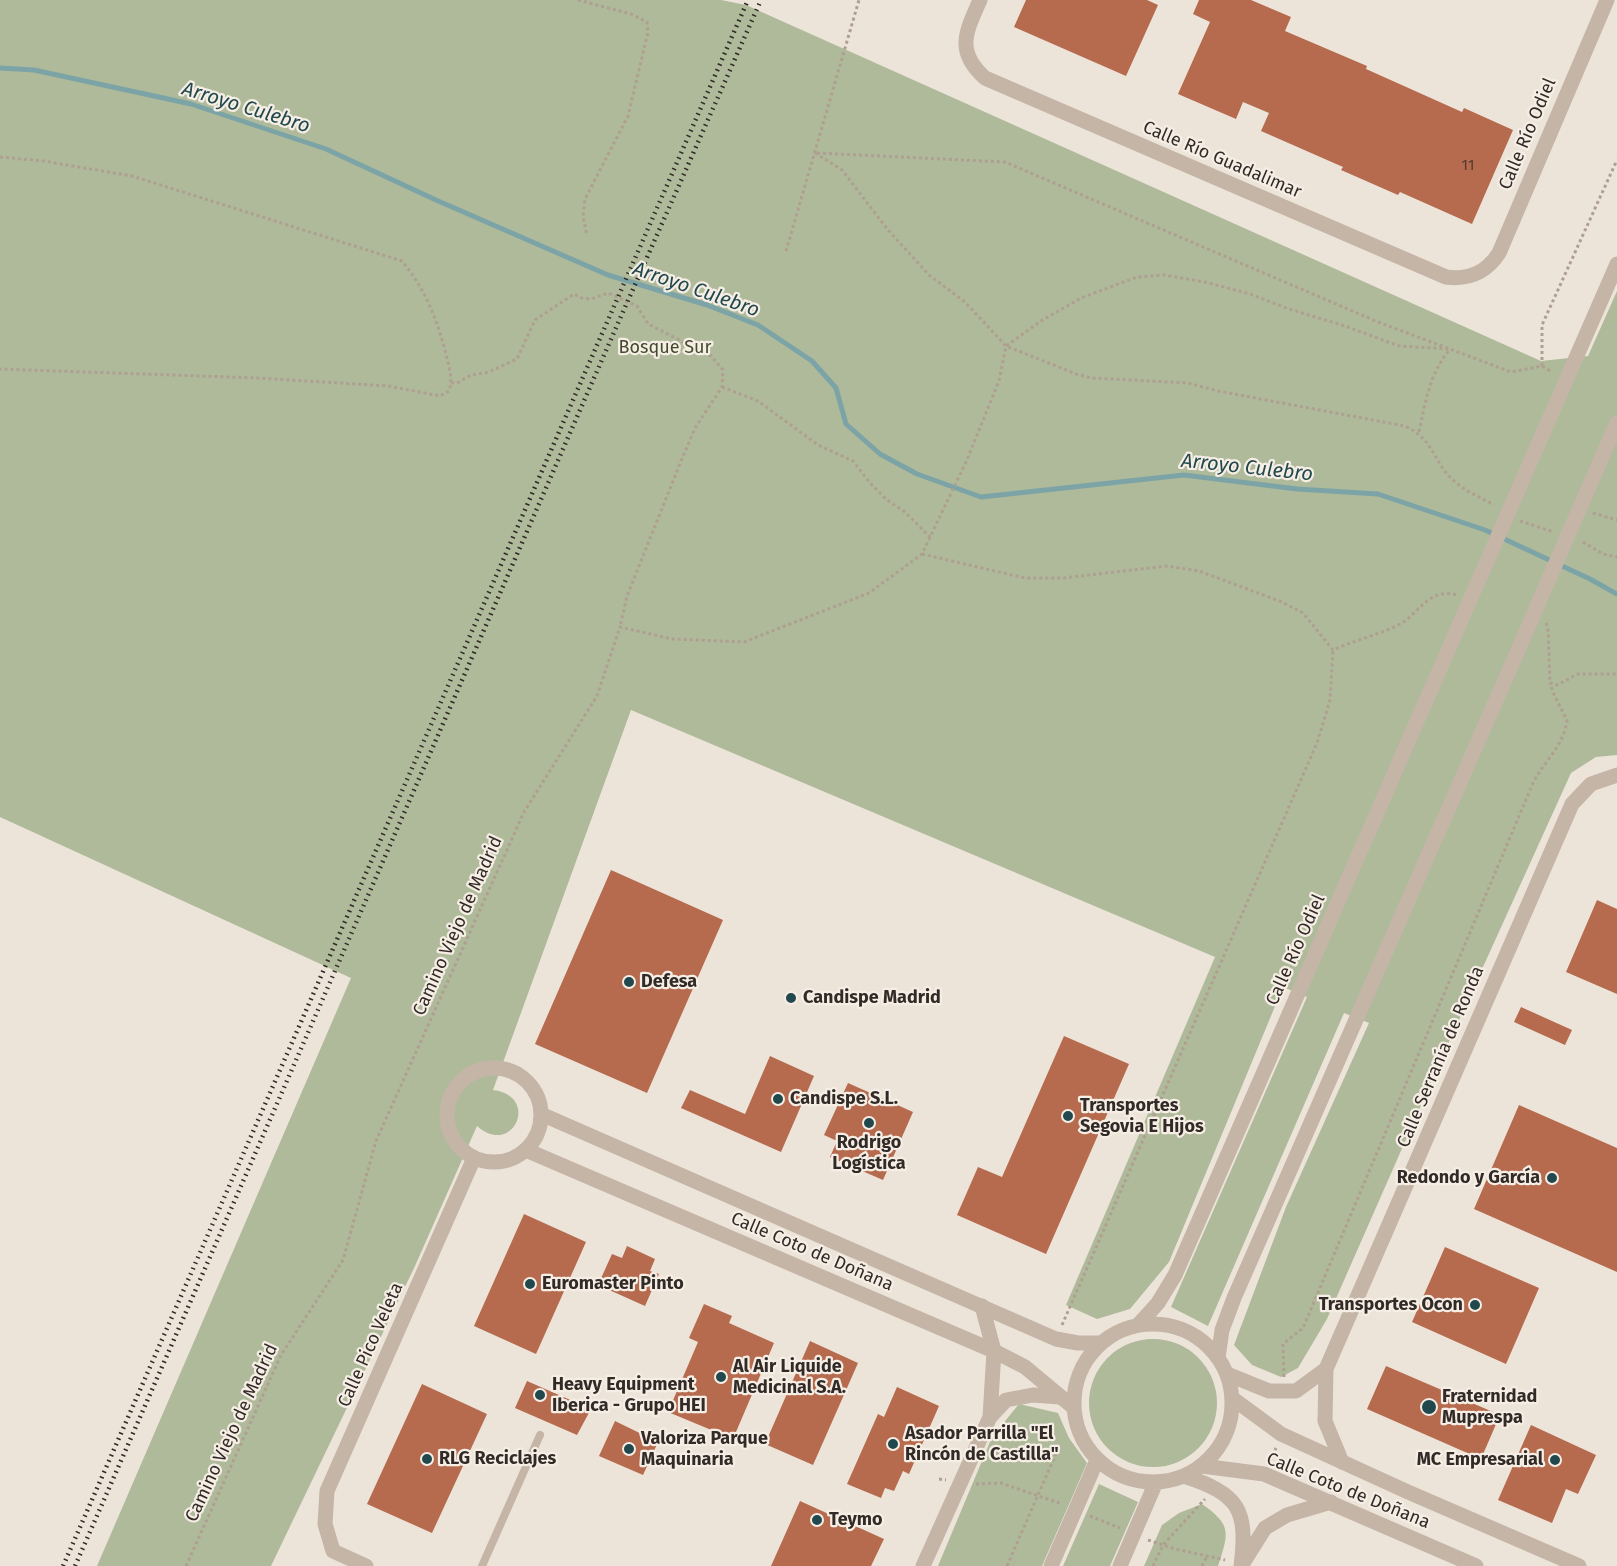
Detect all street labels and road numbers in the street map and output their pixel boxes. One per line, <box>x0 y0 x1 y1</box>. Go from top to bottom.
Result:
street label: Calle Río Odiel <box>1495 75 1561 193</box>
street label: Calle Río Guadalimar <box>1139 117 1305 203</box>
street label: Camino Viejo de Madrid <box>409 833 507 1019</box>
street label: Calle Río Odiel <box>1262 891 1330 1009</box>
street label: Calle Serranía de Ronda <box>1393 963 1489 1151</box>
street label: Calle Coto de Doñana <box>728 1208 896 1296</box>
street label: Calle Pico Veleta <box>334 1279 408 1411</box>
street label: Camino Viejo de Madrid <box>181 1341 283 1525</box>
street label: Calle Coto de Doñana <box>1263 1448 1433 1534</box>

